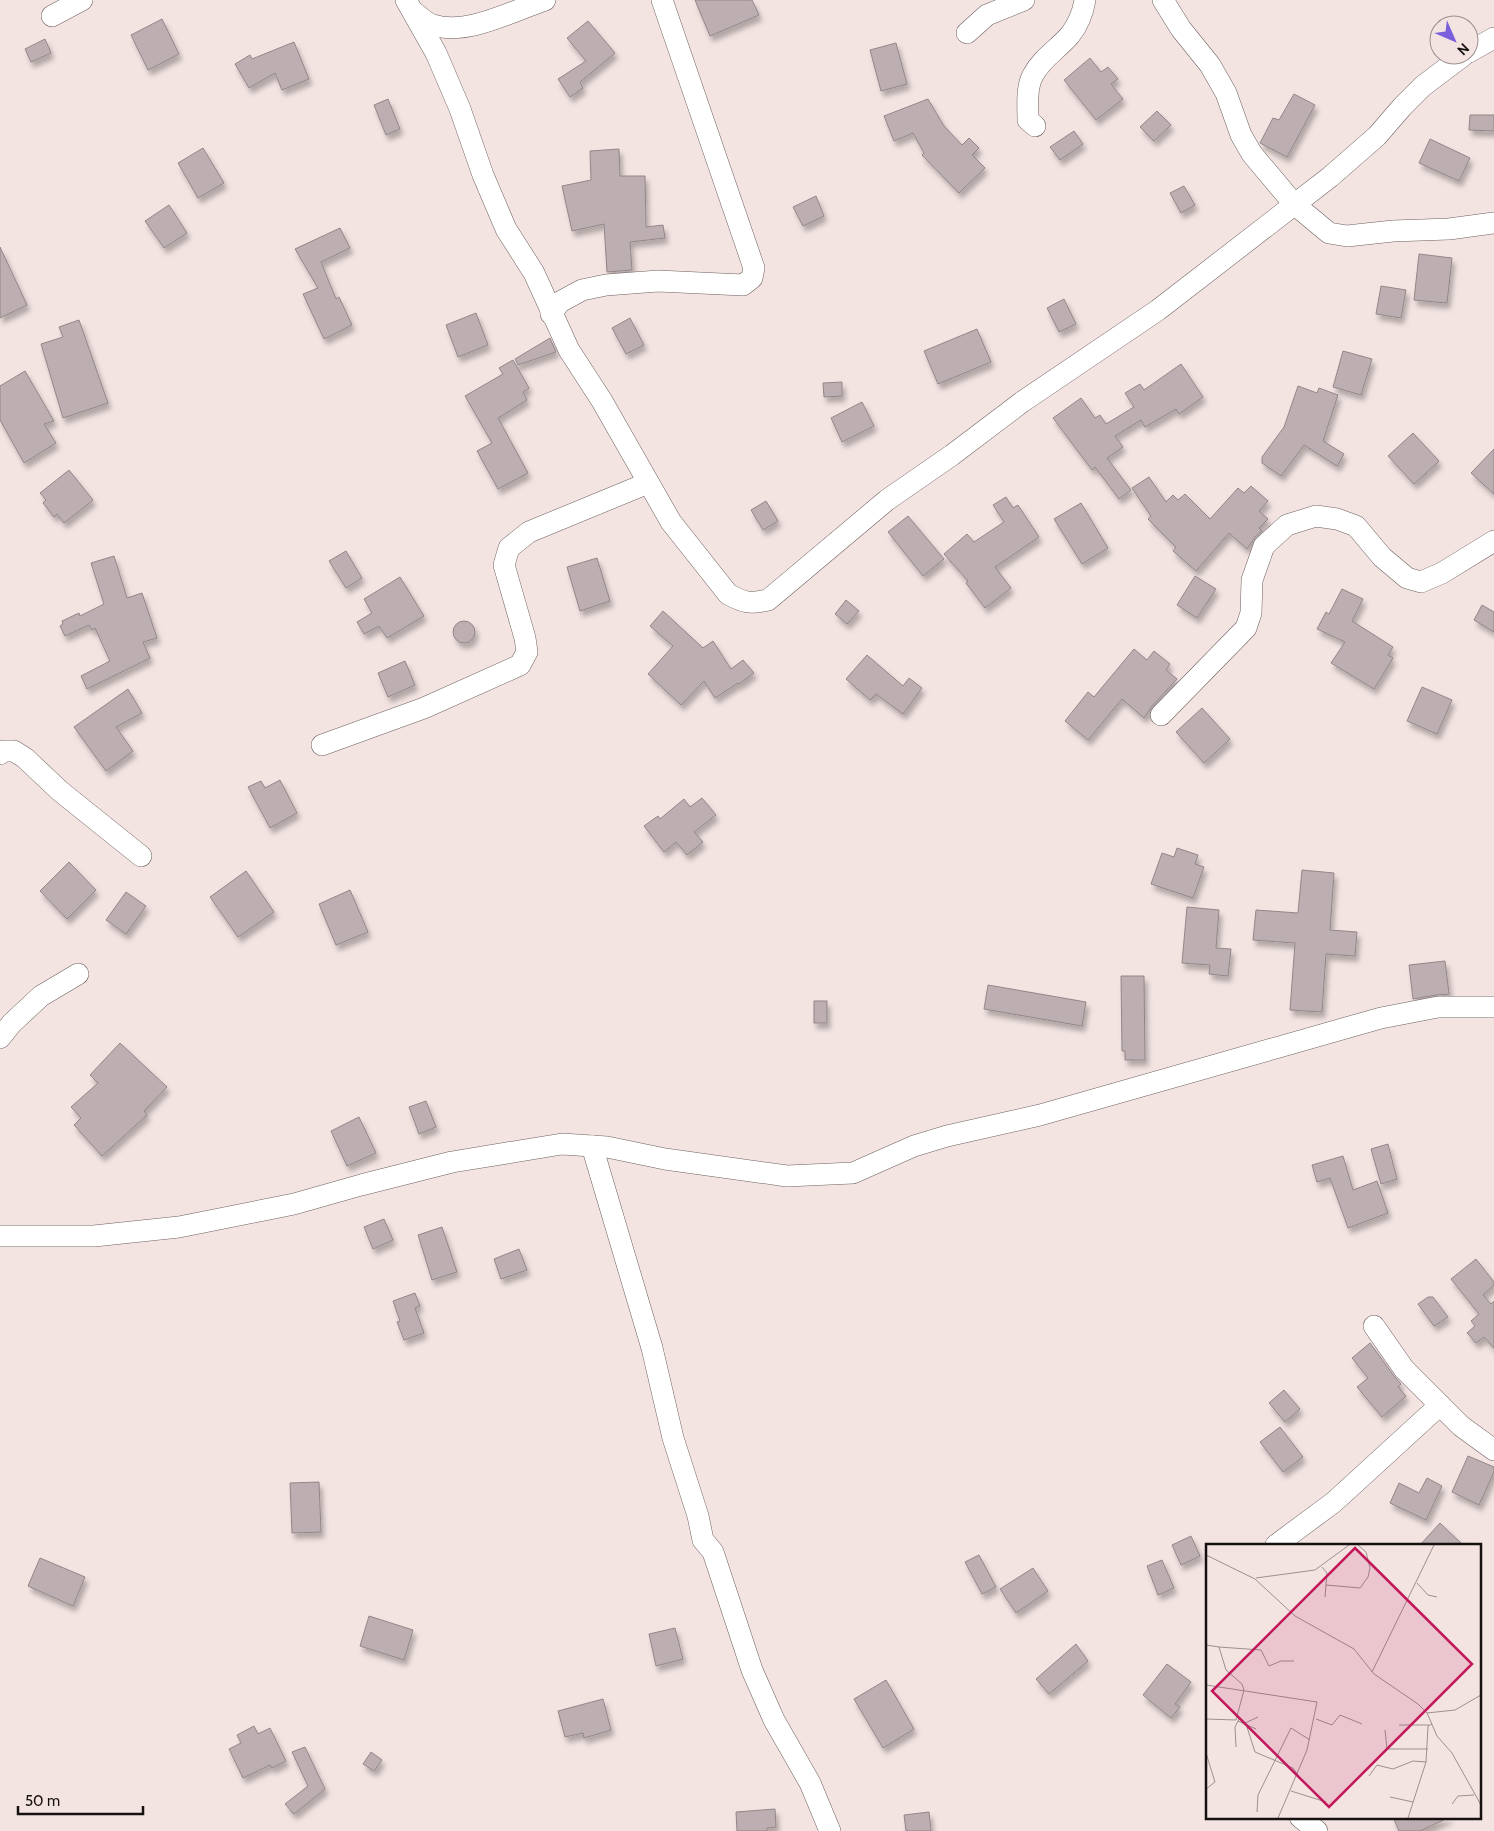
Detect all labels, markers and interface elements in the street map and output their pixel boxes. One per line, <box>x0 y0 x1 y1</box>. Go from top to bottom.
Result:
north arrow <box>1429 15 1479 65</box>
text: N <box>1453 39 1473 59</box>
inset map <box>1206 1544 1482 1818</box>
scale bar <box>18 1784 142 1816</box>
text: 50 m <box>25 1792 60 1810</box>

